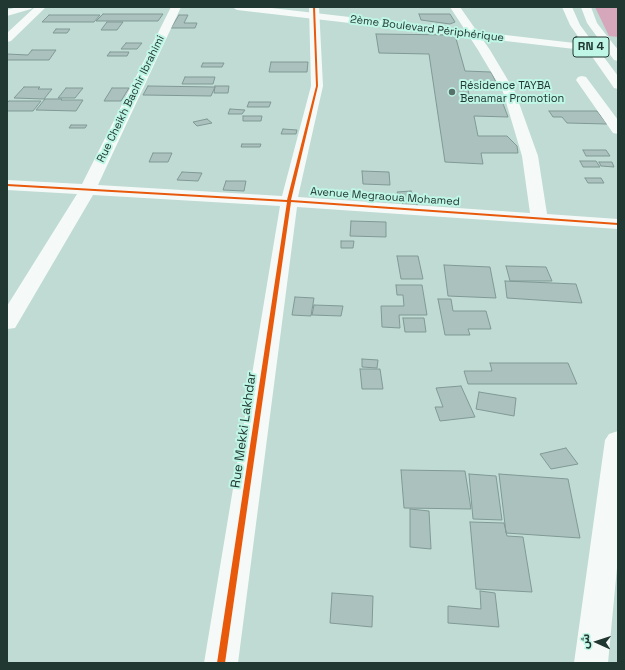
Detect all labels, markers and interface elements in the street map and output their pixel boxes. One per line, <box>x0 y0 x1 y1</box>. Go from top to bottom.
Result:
street label: 2ème Boulevard Périphérique <box>349 13 505 45</box>
street label: Rue Cheikh Bachir Ibrahimi <box>94 33 168 165</box>
road number: RN 4 <box>573 37 609 57</box>
place label: Résidence TAYBA Benamar Promotion <box>460 79 564 105</box>
marker: Résidence TAYBA Benamar Promotion <box>447 87 457 97</box>
street label: Avenue Megraoua Mohamed <box>310 185 460 209</box>
street label: Rue Mekki Lakhdar <box>228 371 260 489</box>
north arrow <box>577 622 617 662</box>
text: ش <box>578 633 592 649</box>

